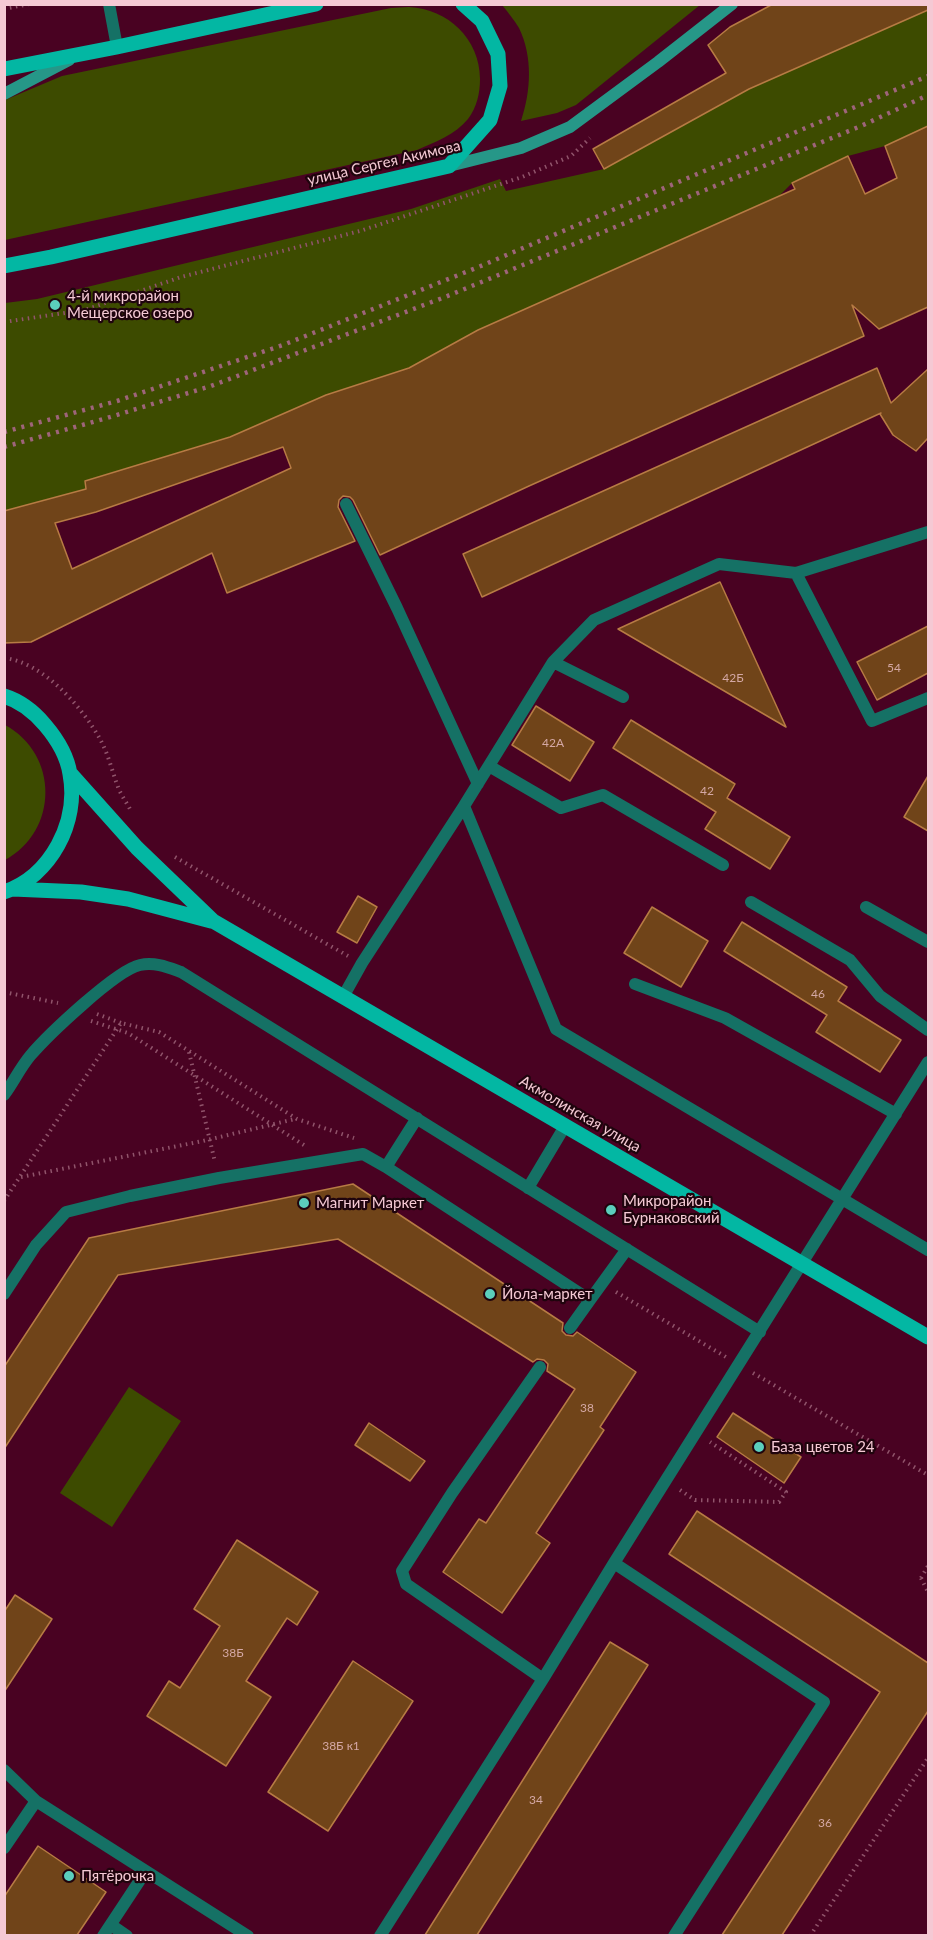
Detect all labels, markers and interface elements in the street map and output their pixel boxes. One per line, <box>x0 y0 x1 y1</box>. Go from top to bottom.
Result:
street label: улица Сергея Акимова <box>306 137 462 189</box>
place label: 4-й микрорайон Мещерское озеро <box>67 287 193 322</box>
marker: 4-й микрорайон Мещерское озеро <box>48 298 62 312</box>
house number: 54 <box>887 661 901 675</box>
house number: 42Б <box>722 671 744 685</box>
house number: 42А <box>542 736 564 750</box>
house number: 42 <box>700 784 714 798</box>
house number: 46 <box>811 987 825 1001</box>
street label: Акмолинская улица <box>516 1072 644 1156</box>
place label: Микрорайон Бурнаковский <box>623 1192 720 1227</box>
place label: Магнит Маркет <box>316 1194 424 1212</box>
marker: Магнит Маркет <box>297 1196 311 1210</box>
marker: Микрорайон Бурнаковский <box>604 1203 618 1217</box>
place label: Йола-маркет <box>502 1285 593 1303</box>
marker: Йола-маркет <box>483 1287 497 1301</box>
house number: 38 <box>580 1401 594 1415</box>
place label: База цветов 24 <box>771 1438 875 1456</box>
marker: База цветов 24 <box>752 1440 766 1454</box>
house number: 38Б <box>222 1646 244 1660</box>
house number: 38Б к1 <box>322 1739 360 1753</box>
house number: 34 <box>529 1793 543 1807</box>
house number: 36 <box>818 1816 832 1830</box>
place label: Пятёрочка <box>81 1867 154 1885</box>
marker: Пятёрочка <box>62 1869 76 1883</box>

